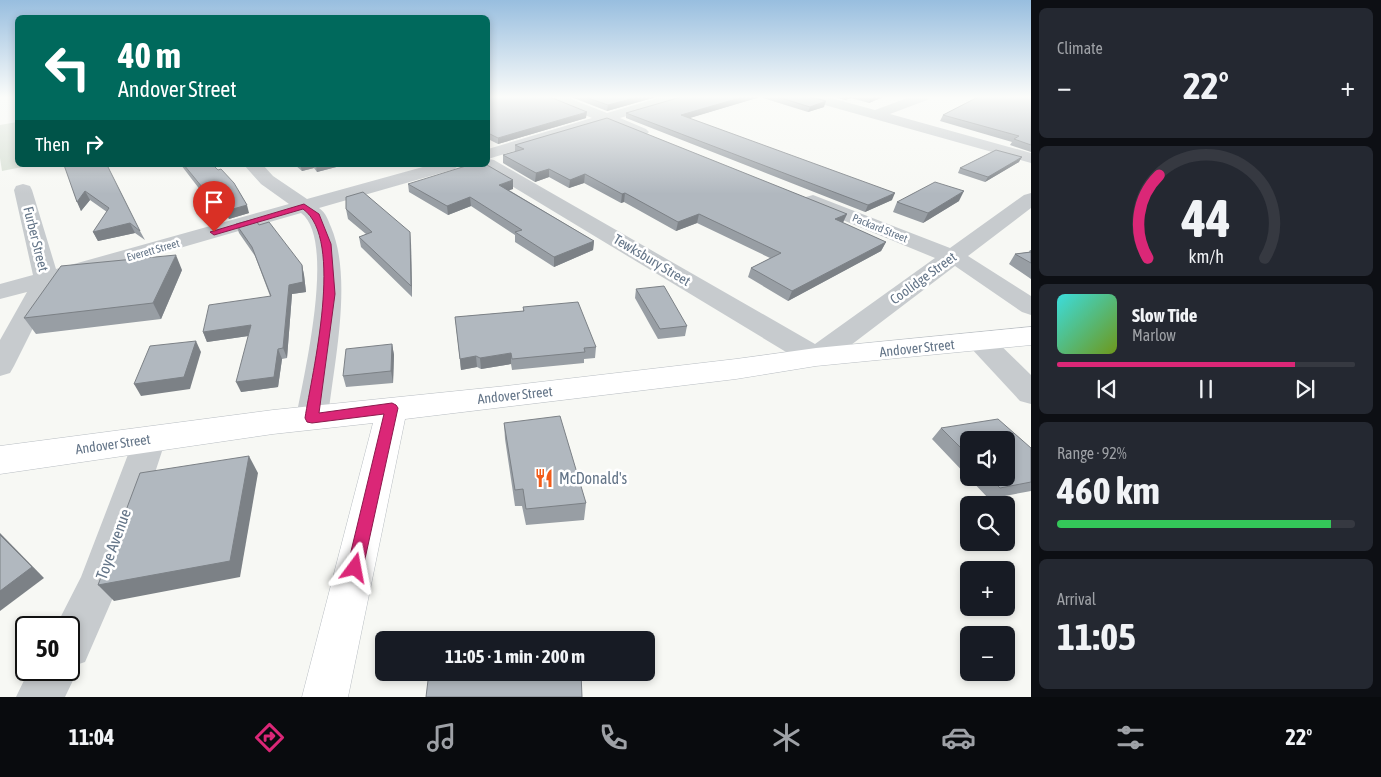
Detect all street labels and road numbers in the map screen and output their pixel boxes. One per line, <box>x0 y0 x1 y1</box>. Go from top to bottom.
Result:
street label: Furber Street <box>20 205 52 273</box>
street label: Packard Street <box>851 211 909 245</box>
street label: Tewksbury Street <box>611 231 693 289</box>
street label: Everett Street <box>125 237 181 263</box>
street label: Coolidge Street <box>887 249 959 307</box>
street label: Andover Street <box>879 336 955 360</box>
street label: Andover Street <box>477 383 553 407</box>
street label: Andover Street <box>75 431 151 457</box>
street label: Toye Avenue <box>92 506 135 582</box>

